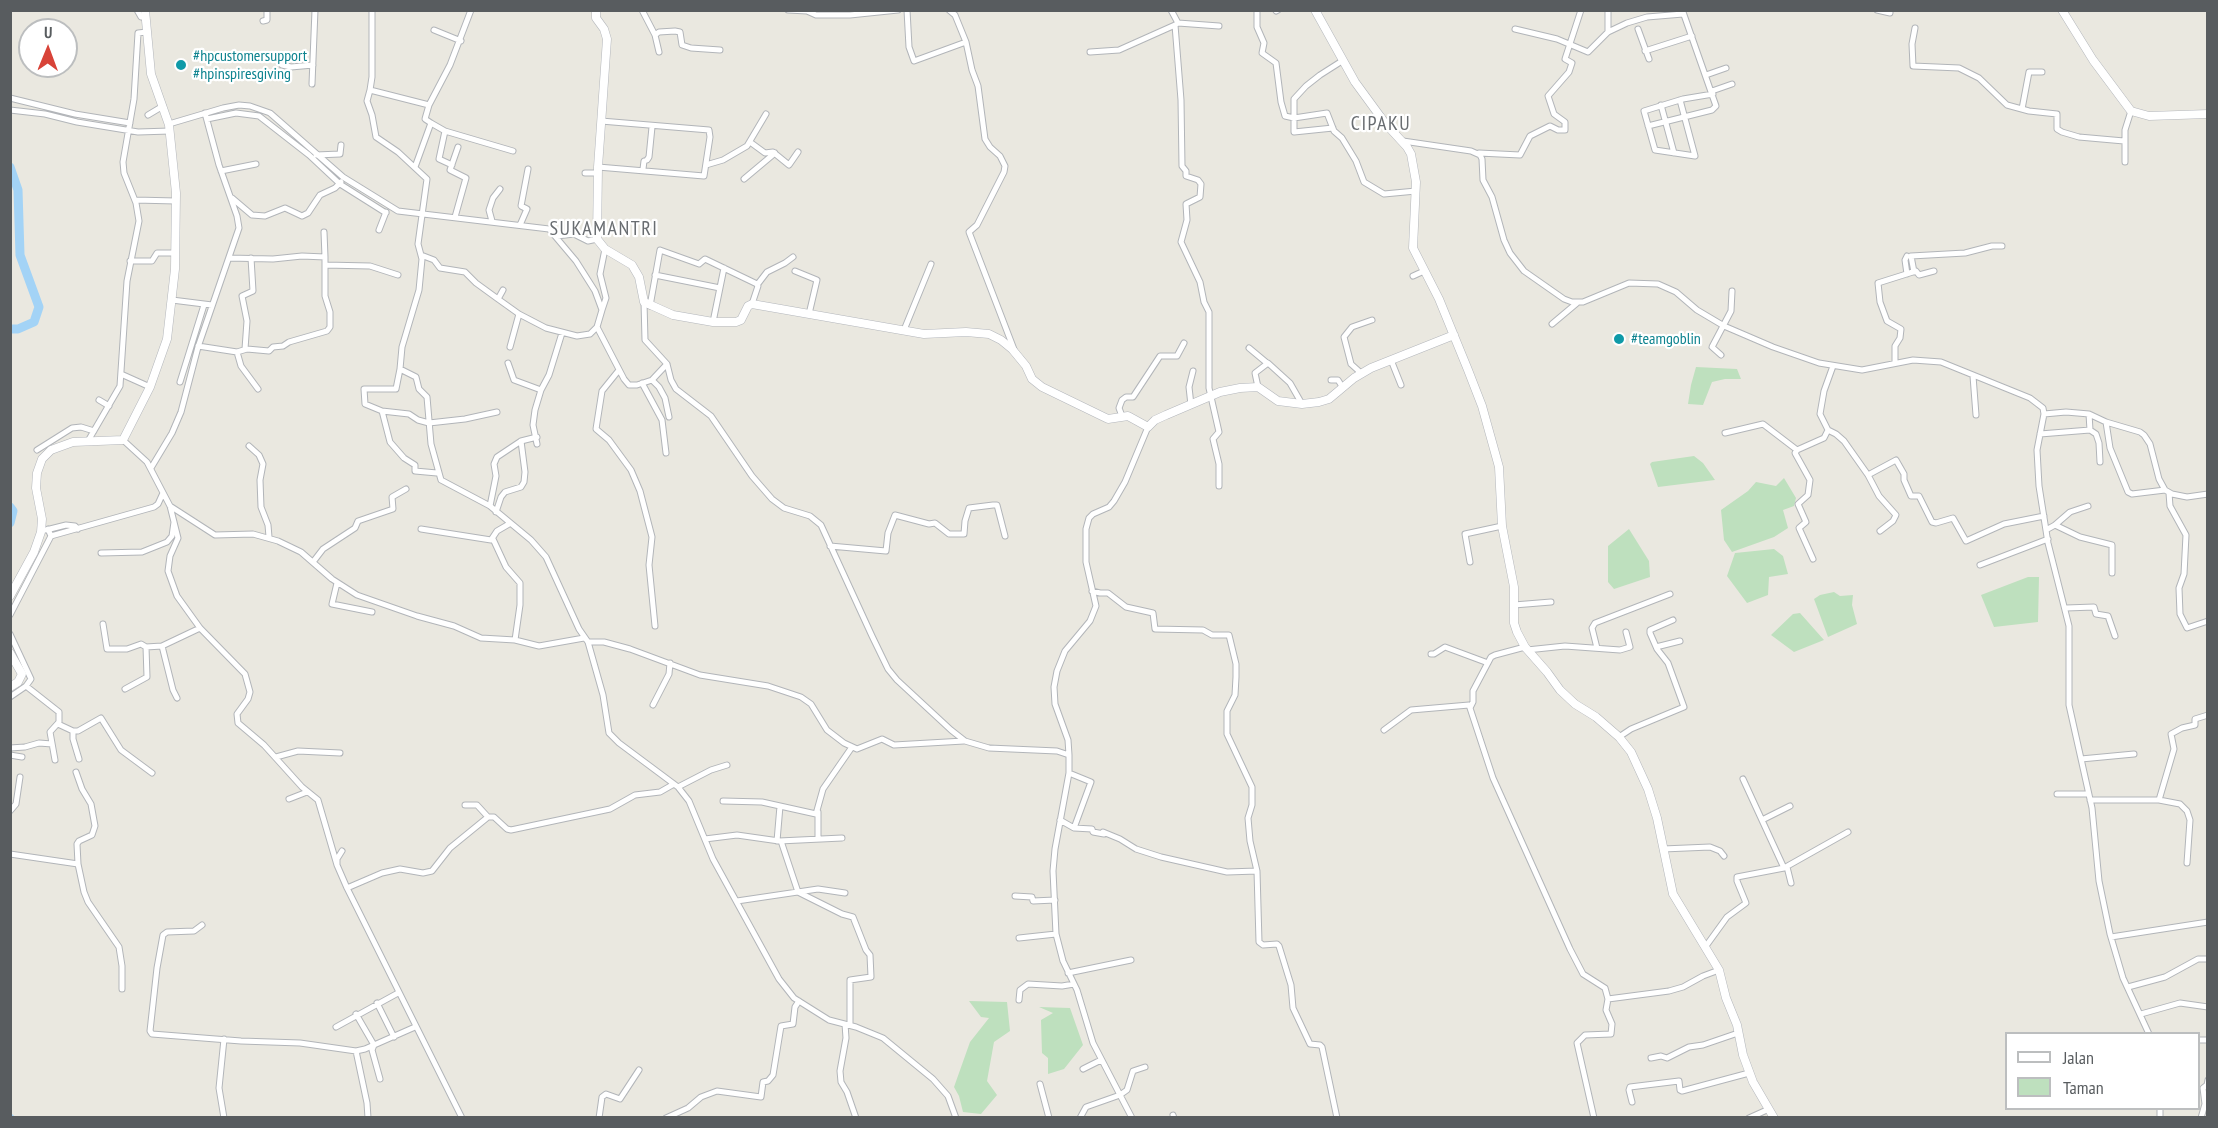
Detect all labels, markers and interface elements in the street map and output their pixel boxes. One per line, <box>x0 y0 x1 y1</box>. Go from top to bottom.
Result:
north arrow <box>18 18 78 78</box>
text: U <box>44 22 53 42</box>
place label: #hpcustomersupport #hpinspiresgiving <box>193 46 307 84</box>
marker: #hpcustomersupport #hpinspiresgiving <box>174 58 188 72</box>
district label: CIPAKU <box>1351 112 1411 136</box>
district label: SUKAMANTRI <box>550 217 658 241</box>
place label: #teamgoblin <box>1631 329 1701 349</box>
marker: #teamgoblin <box>1612 332 1626 346</box>
legend <box>2005 1032 2200 1110</box>
text: Jalan <box>2063 1046 2094 1069</box>
text: Taman <box>2063 1076 2104 1099</box>

